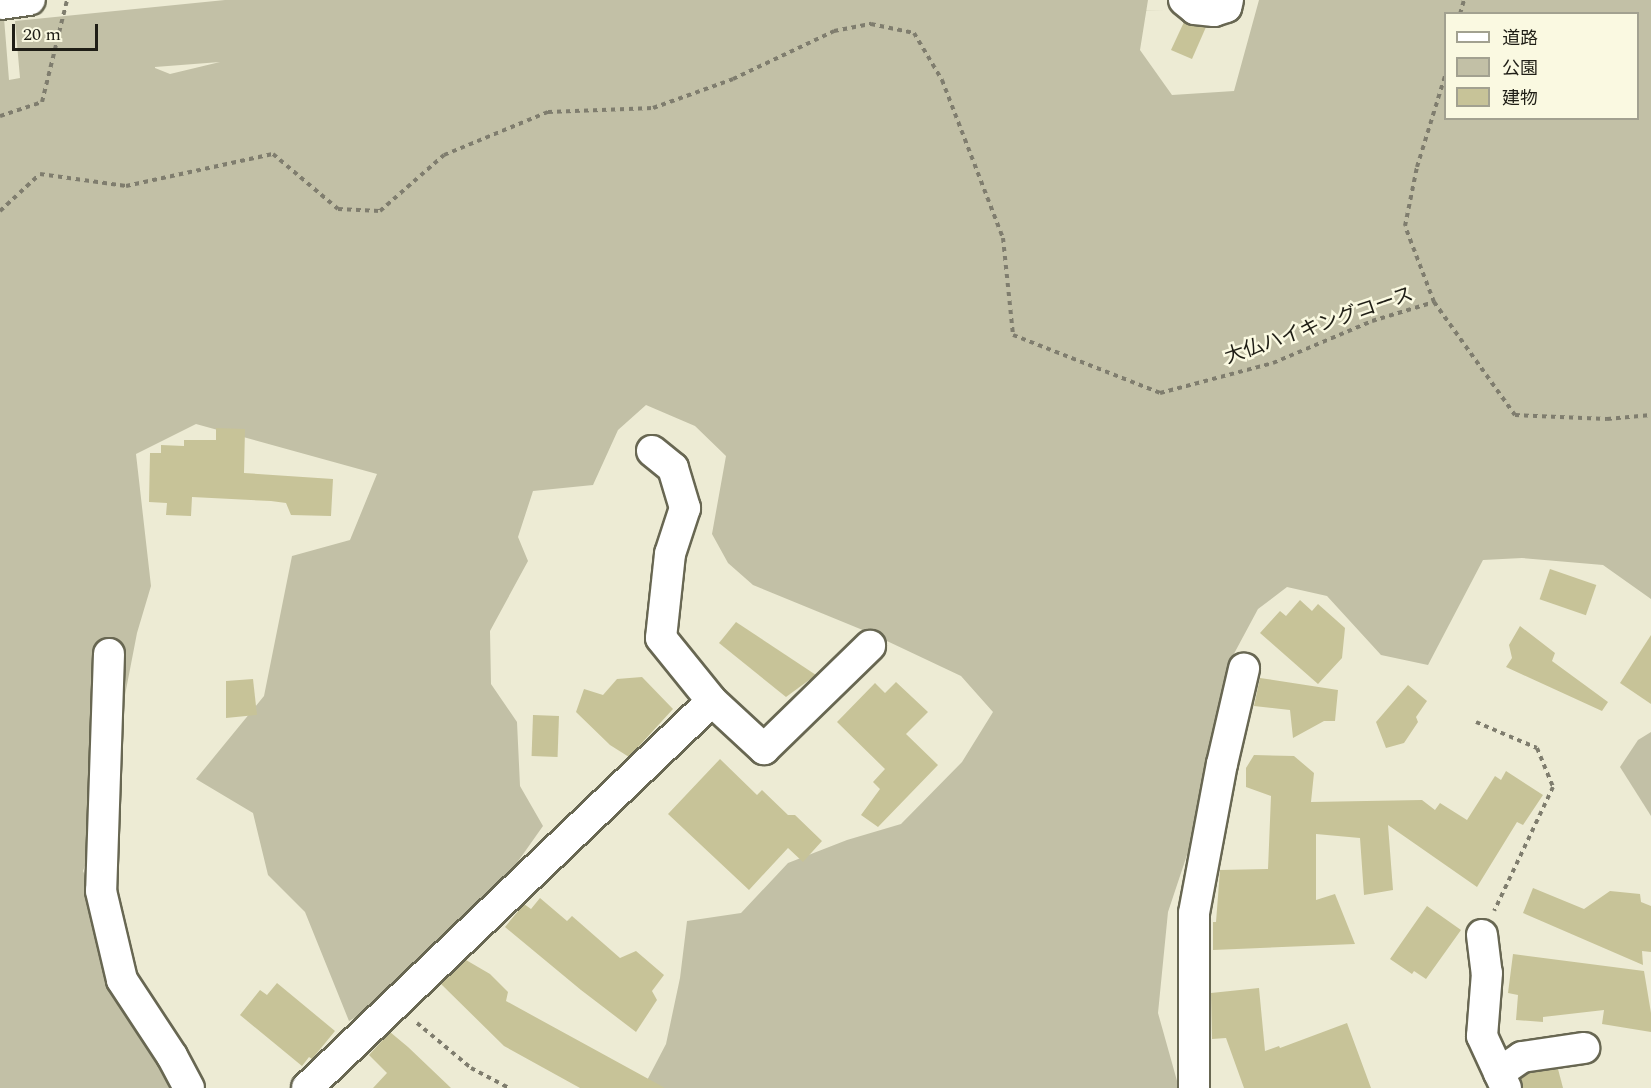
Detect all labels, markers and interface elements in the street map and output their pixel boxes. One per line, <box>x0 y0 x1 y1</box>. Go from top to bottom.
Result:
scale bar <box>15 12 100 50</box>
legend <box>1444 12 1639 120</box>
text: 20 m <box>23 21 61 48</box>
text: 道路 <box>1502 25 1538 52</box>
text: 公園 <box>1502 55 1538 82</box>
text: 建物 <box>1502 85 1538 112</box>
street label: 大仏ハイキングコース <box>1221 282 1417 370</box>

